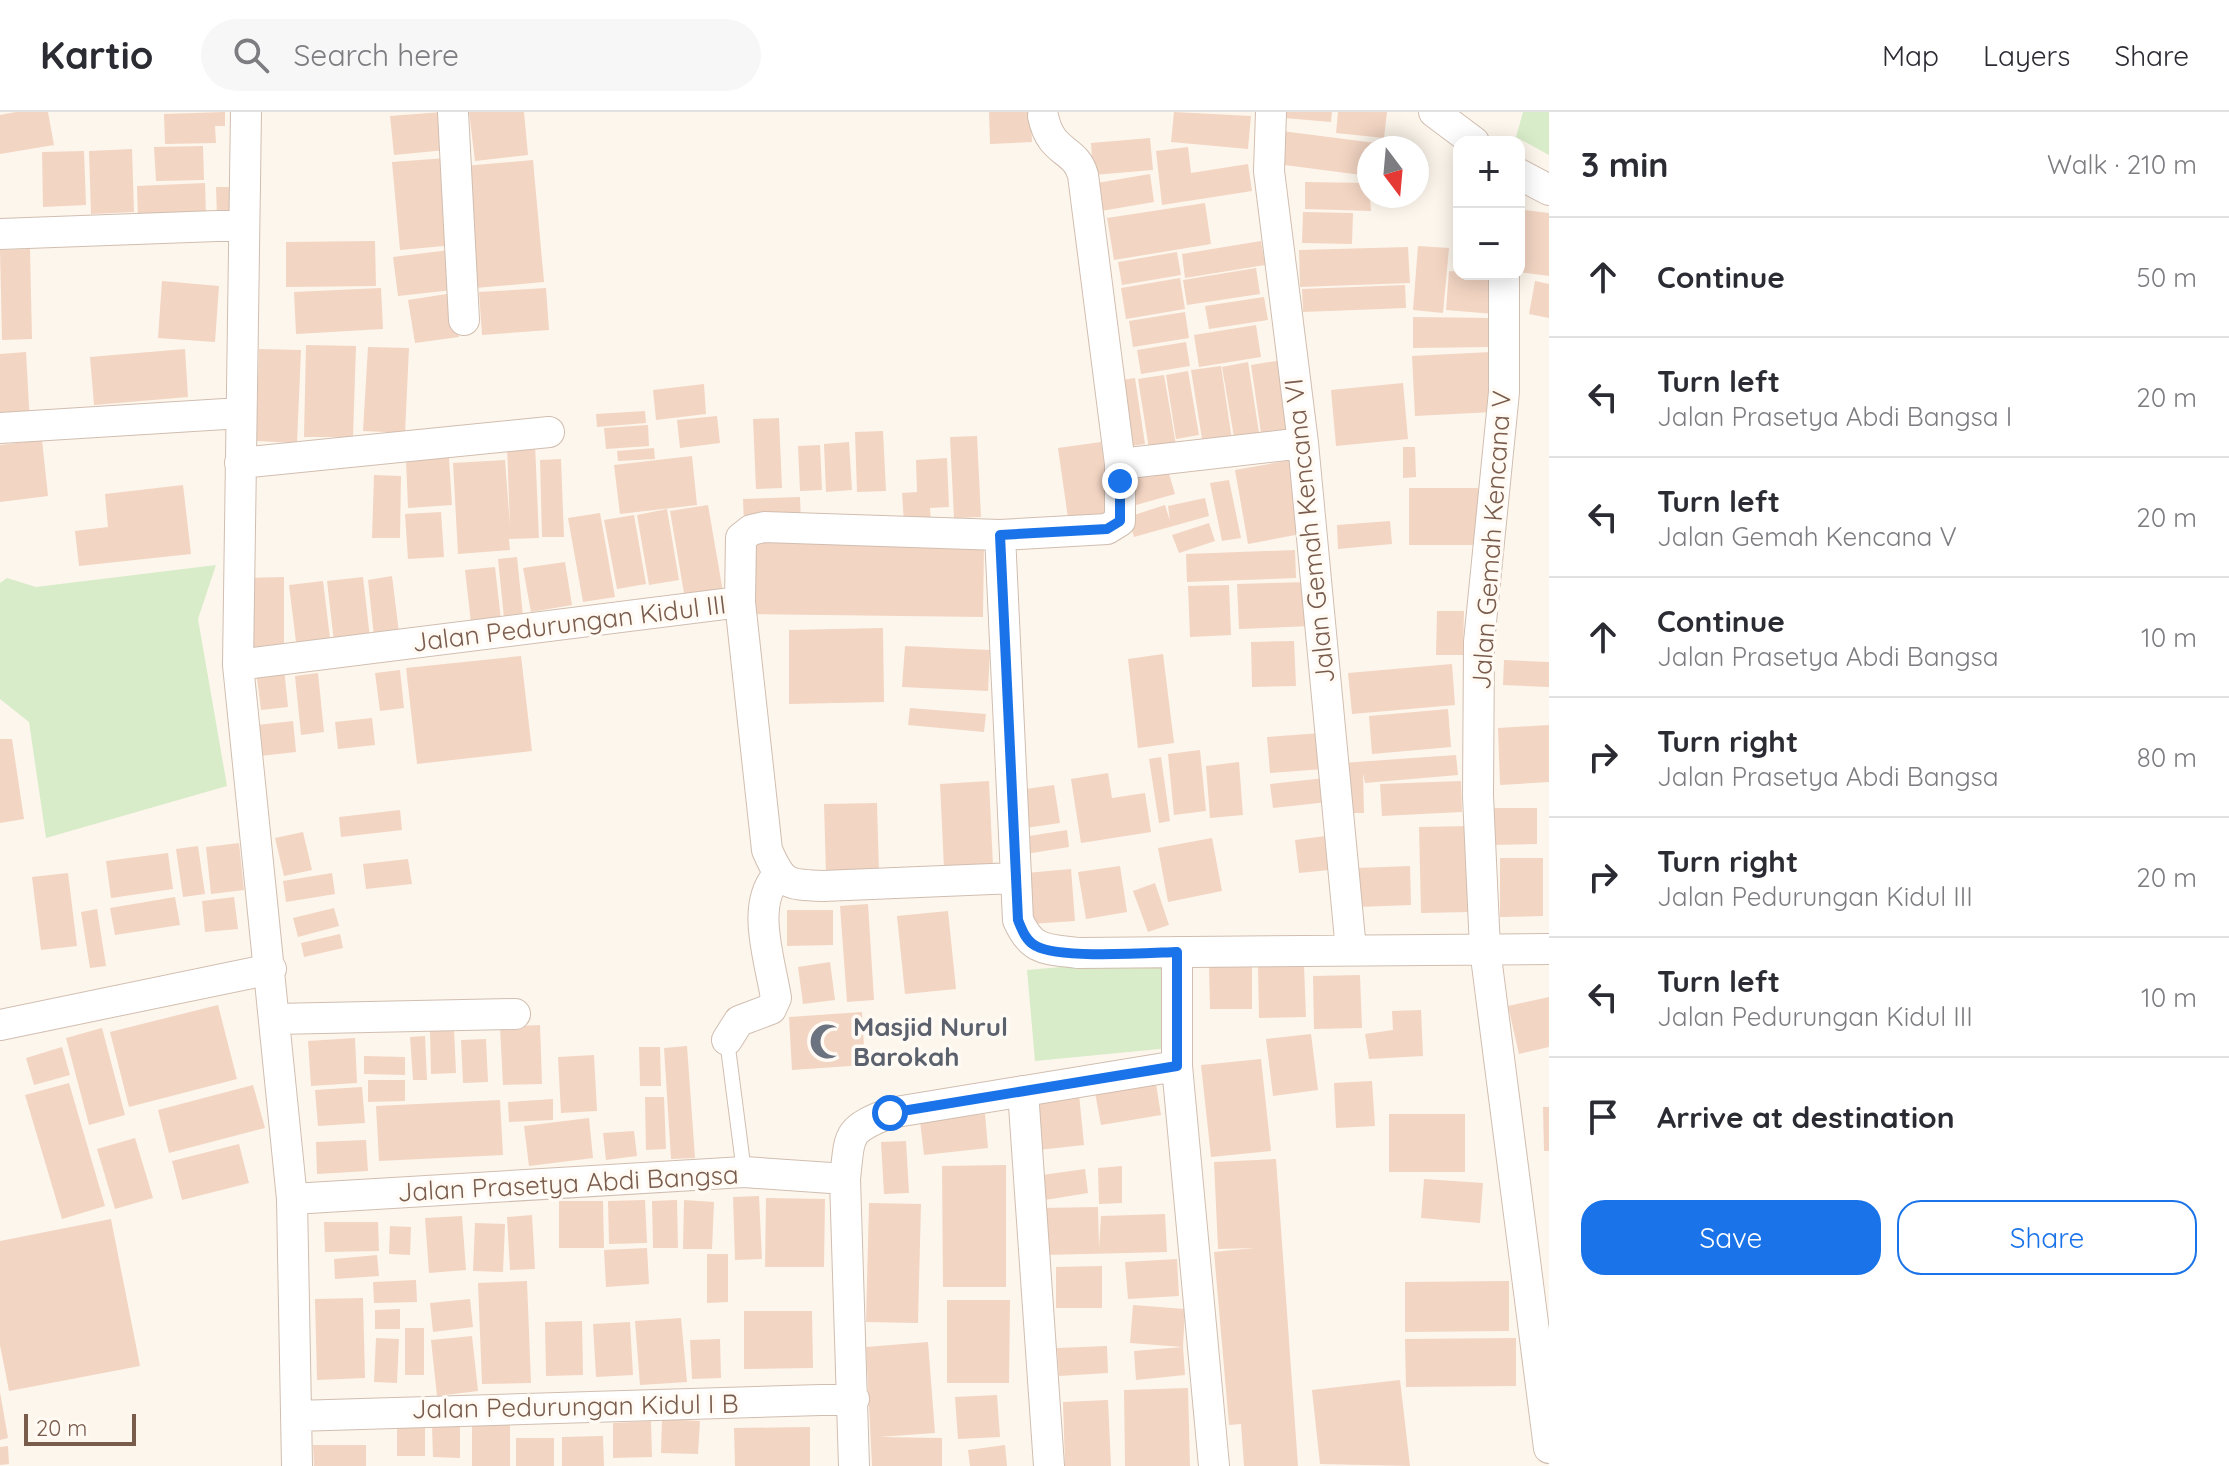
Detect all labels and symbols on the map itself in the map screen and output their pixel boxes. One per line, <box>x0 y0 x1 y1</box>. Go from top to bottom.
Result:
north arrow <box>1357 136 1429 208</box>
street label: Jalan Gemah Kencana VI <box>1277 377 1341 685</box>
street label: Jalan Gemah Kencana V <box>1464 389 1518 691</box>
route end <box>1102 463 1138 499</box>
street label: Jalan Pedurungan Kidul III <box>410 587 728 659</box>
place label: Masjid Nurul Barokah <box>853 1010 1008 1073</box>
mosque icon: Masjid Nurul Barokah <box>808 1022 846 1060</box>
route start <box>872 1095 908 1131</box>
street label: Jalan Prasetya Abdi Bangsa <box>397 1158 739 1208</box>
street label: Jalan Pedurungan Kidul I B <box>411 1387 739 1425</box>
scale bar <box>24 1410 136 1446</box>

